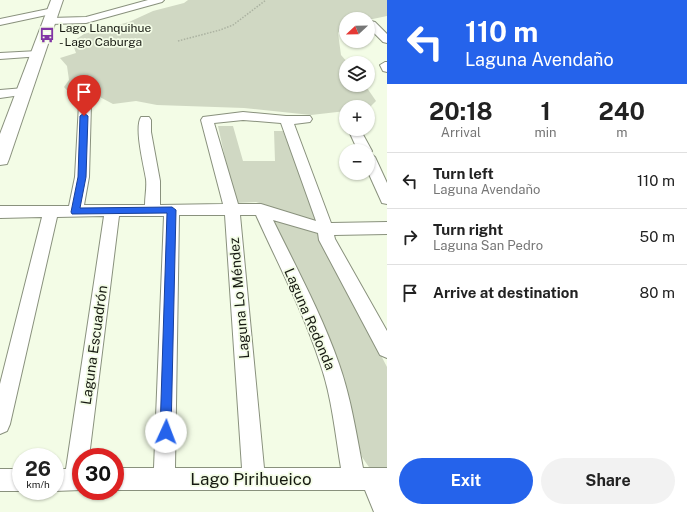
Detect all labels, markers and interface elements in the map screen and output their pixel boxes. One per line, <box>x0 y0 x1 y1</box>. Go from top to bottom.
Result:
north arrow <box>339 12 375 48</box>
map controls <box>339 12 375 180</box>
text: 110 m <box>465 15 538 48</box>
icon: left <box>399 16 451 68</box>
place label: Lago Llanquihue - Lago Caburga <box>59 21 151 49</box>
bus stop icon: Lago Llanquihue - Lago Caburga <box>38 26 56 44</box>
text: Laguna Avendaño <box>465 49 614 70</box>
button: layers <box>339 56 375 92</box>
pin <box>67 75 101 116</box>
icon: arrive <box>73 81 95 103</box>
text: 20:18 <box>429 97 493 125</box>
text: 1 <box>540 97 551 125</box>
text: 240 <box>599 97 645 125</box>
button: + <box>339 100 375 136</box>
text: Arrival <box>441 125 481 140</box>
text: min <box>535 125 557 140</box>
text: m <box>616 125 627 140</box>
button: − <box>339 144 375 180</box>
text: Turn left <box>433 165 494 182</box>
icon: left <box>399 170 421 192</box>
text: 110 m <box>637 172 675 189</box>
text: Laguna Avendaño <box>433 182 540 197</box>
text: Turn right <box>433 221 503 238</box>
icon: right <box>399 226 421 248</box>
text: 50 m <box>640 228 675 245</box>
street label: Laguna Lo Méndez <box>226 236 252 359</box>
text: Laguna San Pedro <box>433 238 543 253</box>
street label: Laguna Redonda <box>281 266 339 372</box>
icon: arrive <box>399 282 421 304</box>
street label: Laguna Escuadrón <box>78 284 110 406</box>
text: Arrive at destination <box>433 284 578 301</box>
text: 80 m <box>640 284 675 301</box>
position arrow <box>145 411 187 453</box>
speed limit sign: 30 <box>72 448 124 500</box>
text: 26 <box>25 457 51 481</box>
button: Exit <box>399 458 533 504</box>
button: Share <box>541 458 675 504</box>
street label: Lago Pirihueico <box>190 469 312 489</box>
text: km/h <box>26 478 50 490</box>

